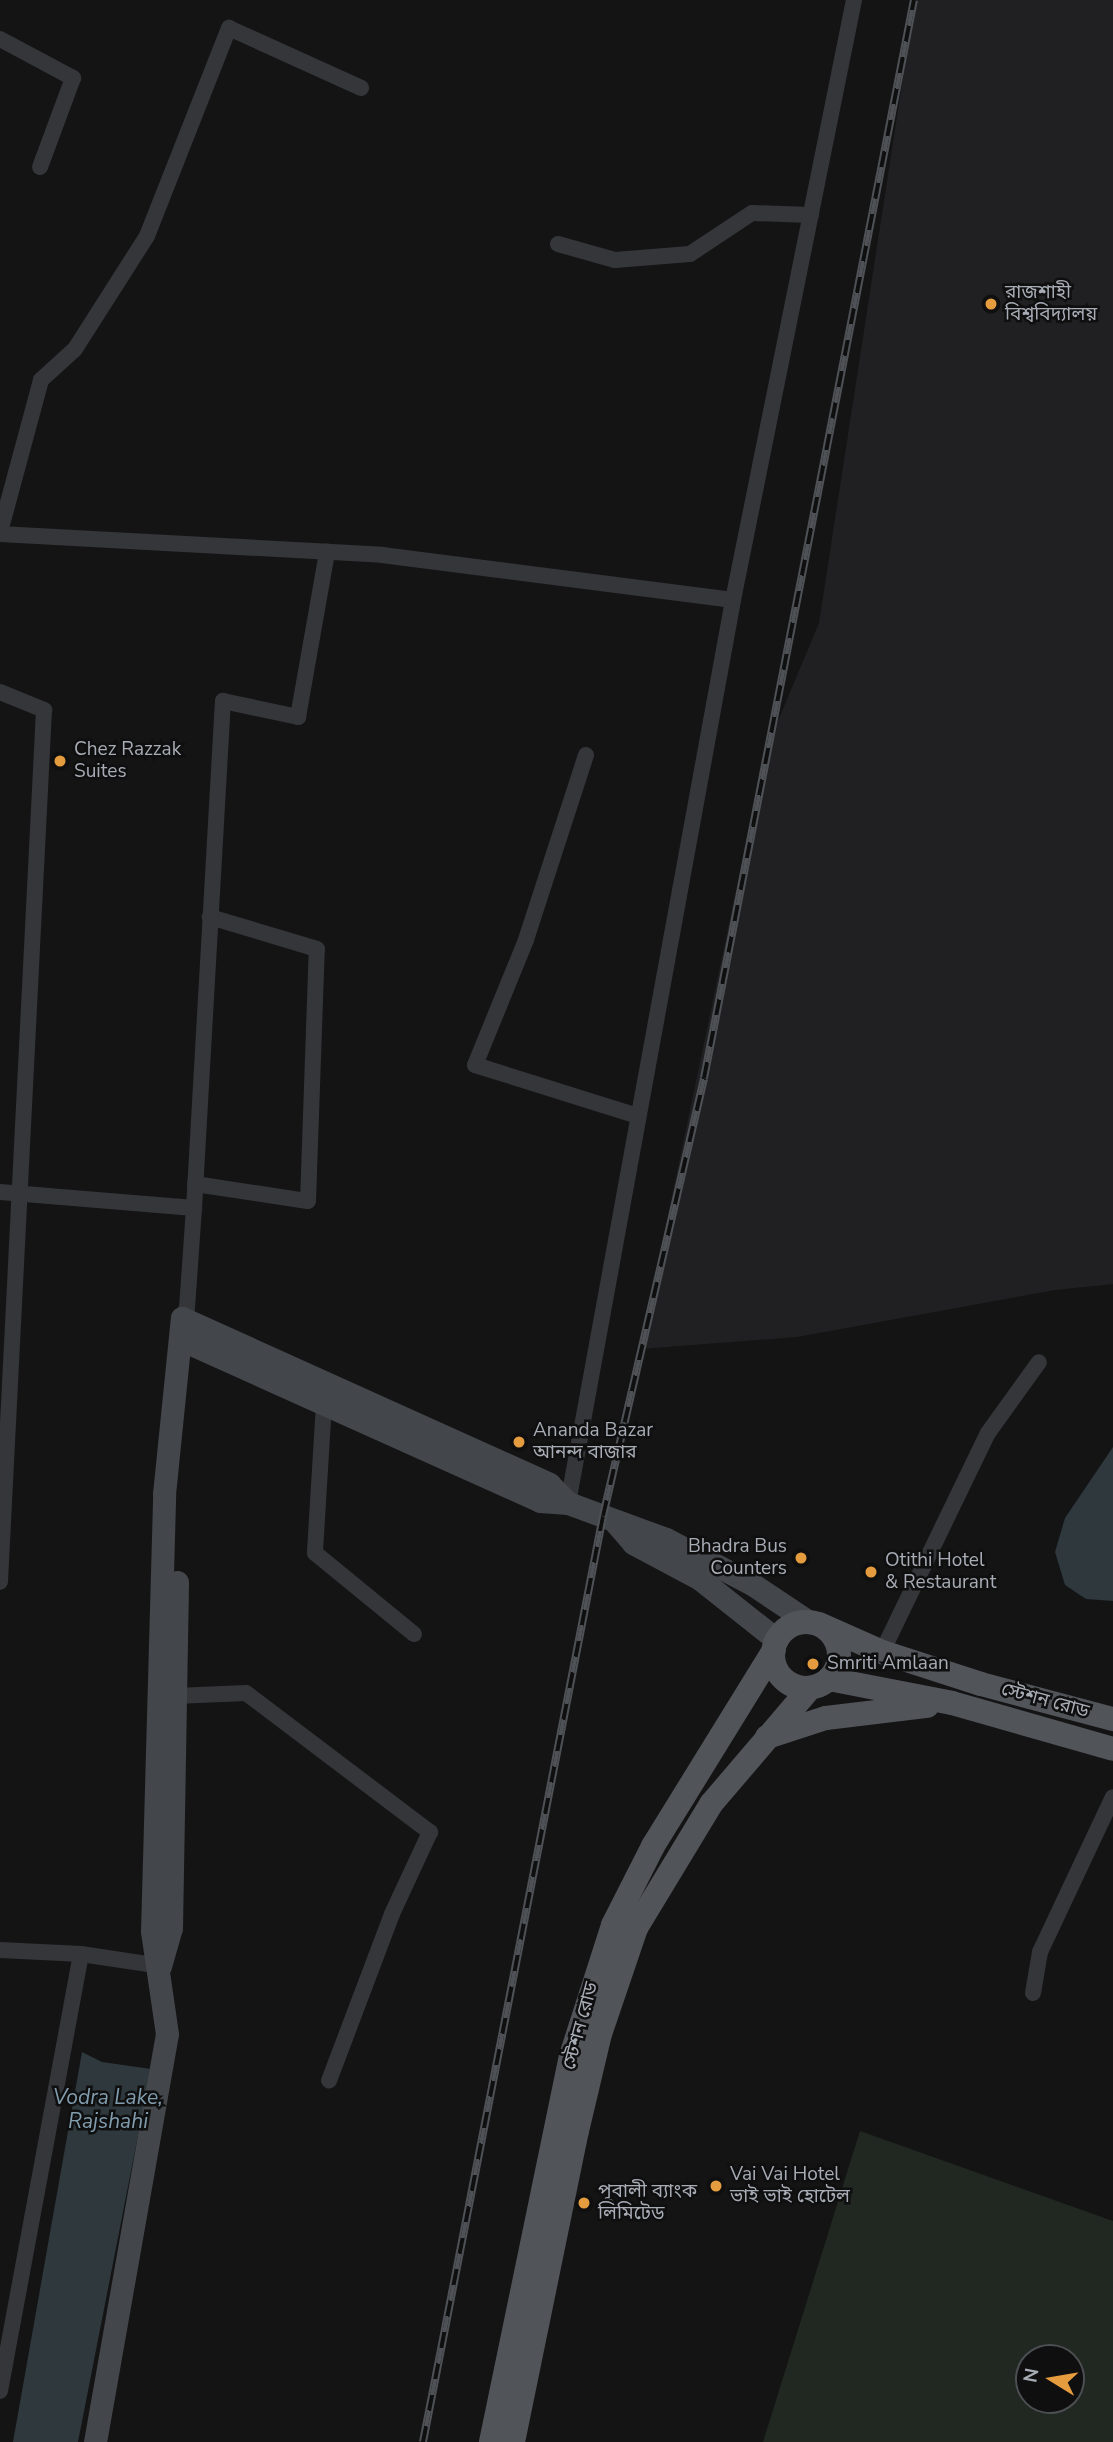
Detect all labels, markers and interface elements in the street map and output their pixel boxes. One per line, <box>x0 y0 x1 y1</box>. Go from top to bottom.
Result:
place label: রাজশাহী বিশ্ববিদ্যালয় <box>1005 282 1097 326</box>
marker: রাজশাহী বিশ্ববিদ্যালয় <box>983 296 999 312</box>
place label: Chez Razzak Suites <box>74 739 181 783</box>
marker: Chez Razzak Suites <box>52 753 68 769</box>
place label: Ananda Bazar আনন্দ বাজার <box>533 1420 653 1464</box>
marker: Ananda Bazar আনন্দ বাজার <box>511 1434 527 1450</box>
place label: Bhadra Bus Counters <box>688 1536 787 1580</box>
marker: Bhadra Bus Counters <box>793 1550 809 1566</box>
place label: Otithi Hotel & Restaurant <box>885 1550 996 1594</box>
marker: Otithi Hotel & Restaurant <box>863 1564 879 1580</box>
place label: Smriti Amlaan <box>827 1653 949 1675</box>
marker: Smriti Amlaan <box>805 1656 821 1672</box>
street label: স্টেশন রোড <box>999 1678 1091 1724</box>
street label: স্টেশন রোড <box>558 1980 604 2072</box>
water label: Vodra Lake, Rajshahi <box>53 2084 163 2134</box>
place label: Vai Vai Hotel ভাই ভাই হোটেল <box>730 2164 850 2208</box>
marker: Vai Vai Hotel ভাই ভাই হোটেল <box>708 2178 724 2194</box>
place label: পূবালী ব্যাংক লিমিটেড <box>598 2181 697 2225</box>
marker: পূবালী ব্যাংক লিমিটেড <box>576 2195 592 2211</box>
north arrow <box>1015 2344 1085 2414</box>
text: N <box>1017 2366 1045 2385</box>

